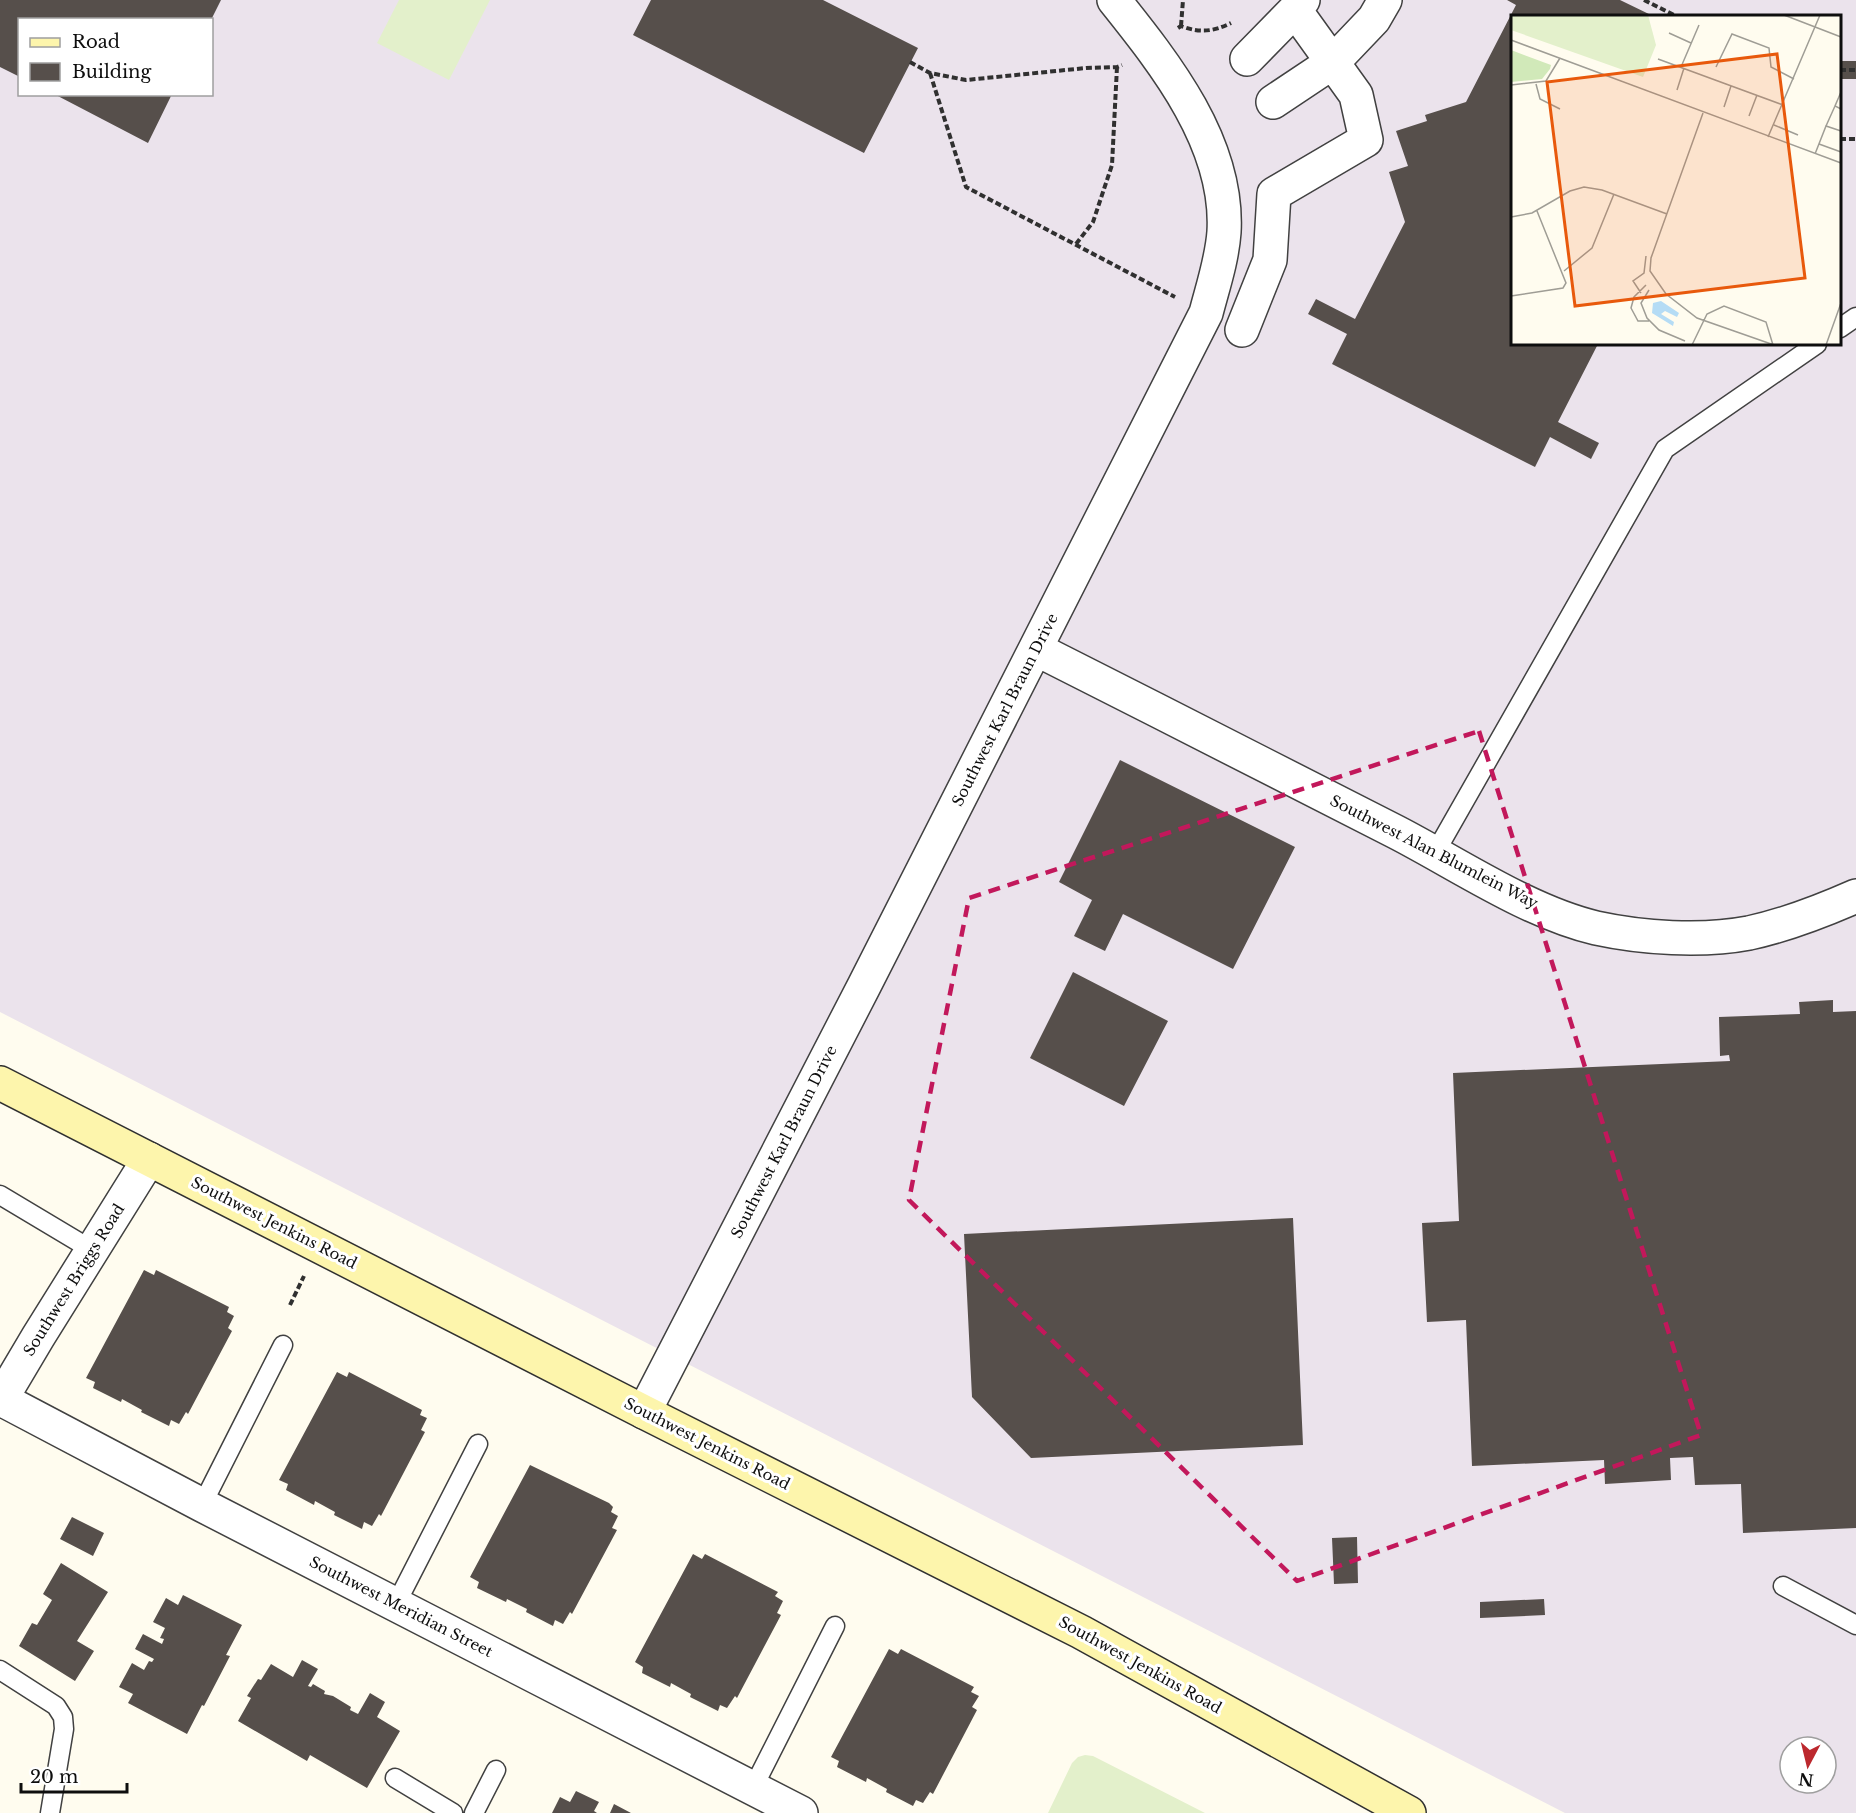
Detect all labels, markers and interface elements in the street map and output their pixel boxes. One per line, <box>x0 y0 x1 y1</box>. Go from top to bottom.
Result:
inset map <box>1511 15 1841 345</box>
legend <box>18 18 213 96</box>
text: Road <box>72 31 120 53</box>
text: Building <box>72 61 151 83</box>
street label: Southwest Karl Braun Drive <box>948 610 1062 809</box>
street label: Southwest Alan Blumlein Way <box>1327 791 1542 913</box>
street label: Southwest Karl Braun Drive <box>727 1042 841 1241</box>
street label: Southwest Jenkins Road <box>188 1172 360 1273</box>
street label: Southwest Briggs Road <box>19 1200 128 1359</box>
street label: Southwest Jenkins Road <box>621 1393 793 1494</box>
street label: Southwest Meridian Street <box>306 1552 496 1661</box>
street label: Southwest Jenkins Road <box>1055 1612 1225 1717</box>
north arrow <box>1778 1735 1838 1795</box>
scale bar <box>21 1756 128 1794</box>
text: 20 m <box>30 1766 78 1788</box>
text: N <box>1797 1769 1815 1791</box>

